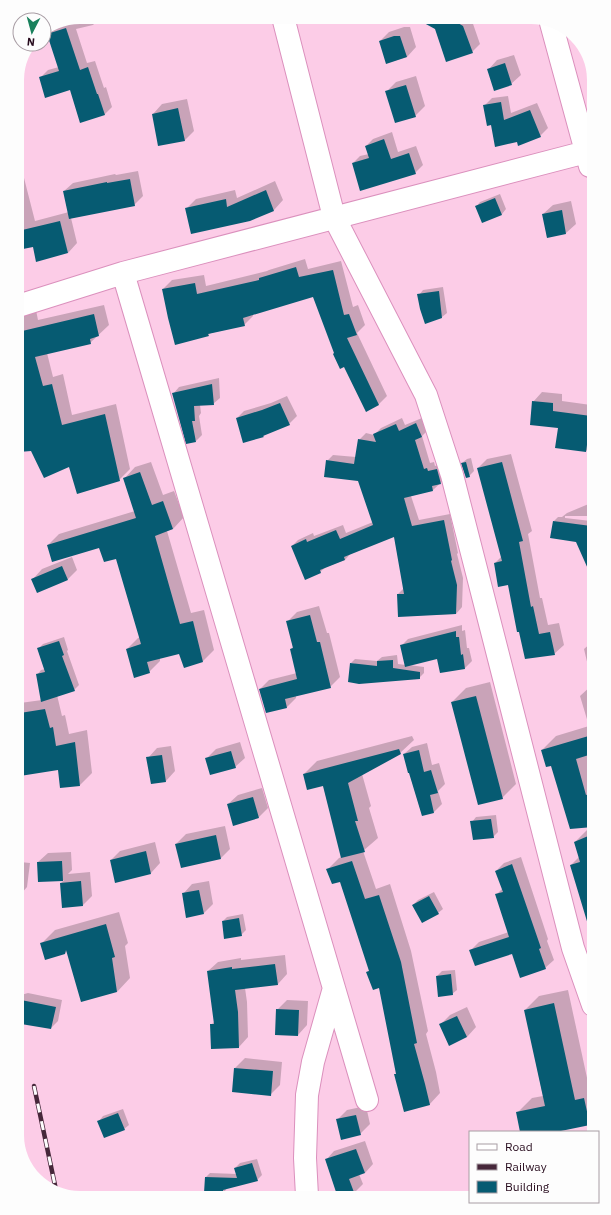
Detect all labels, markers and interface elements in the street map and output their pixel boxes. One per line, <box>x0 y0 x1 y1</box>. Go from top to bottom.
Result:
north arrow <box>12 12 52 52</box>
text: N <box>26 35 36 49</box>
legend <box>469 1131 599 1203</box>
text: Road <box>505 1139 533 1154</box>
text: Railway <box>505 1159 547 1174</box>
text: Building <box>505 1179 550 1194</box>

